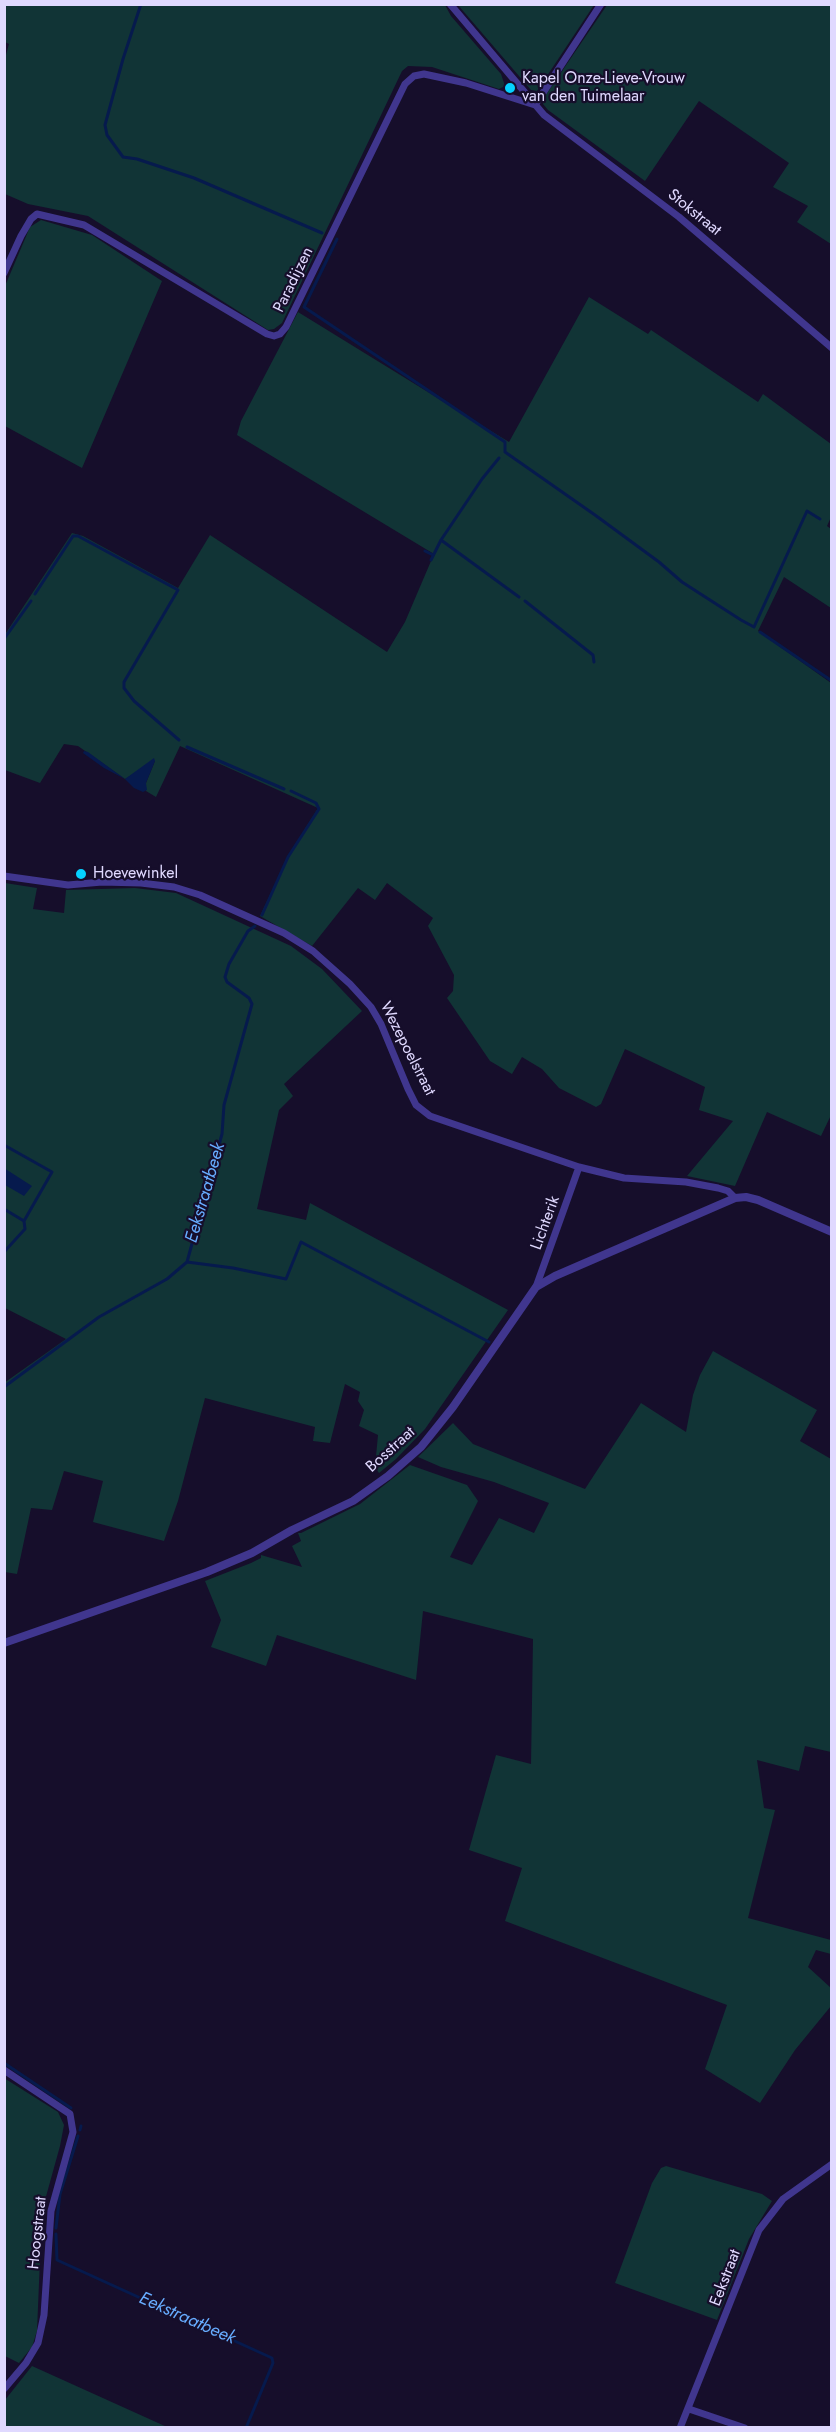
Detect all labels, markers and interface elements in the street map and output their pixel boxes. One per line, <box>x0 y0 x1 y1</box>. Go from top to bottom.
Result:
place label: Kapel Onze-Lieve-Vrouw van den Tuimelaar <box>522 69 685 107</box>
marker: Kapel Onze-Lieve-Vrouw van den Tuimelaar <box>503 81 517 95</box>
street label: Stokstraat <box>663 186 725 240</box>
street label: Paradijzen <box>270 244 318 316</box>
place label: Hoevewinkel <box>93 864 178 884</box>
marker: Hoevewinkel <box>74 867 88 881</box>
street label: Wezepoelstraat <box>375 999 439 1099</box>
water label: Eekstraatbeek <box>181 1140 231 1246</box>
street label: Lichterik <box>527 1193 565 1253</box>
street label: Bosstraat <box>363 1423 419 1477</box>
street label: Hoogstraat <box>25 2196 51 2270</box>
street label: Eekstraat <box>706 2247 746 2309</box>
water label: Eekstraatbeek <box>135 2288 239 2350</box>

